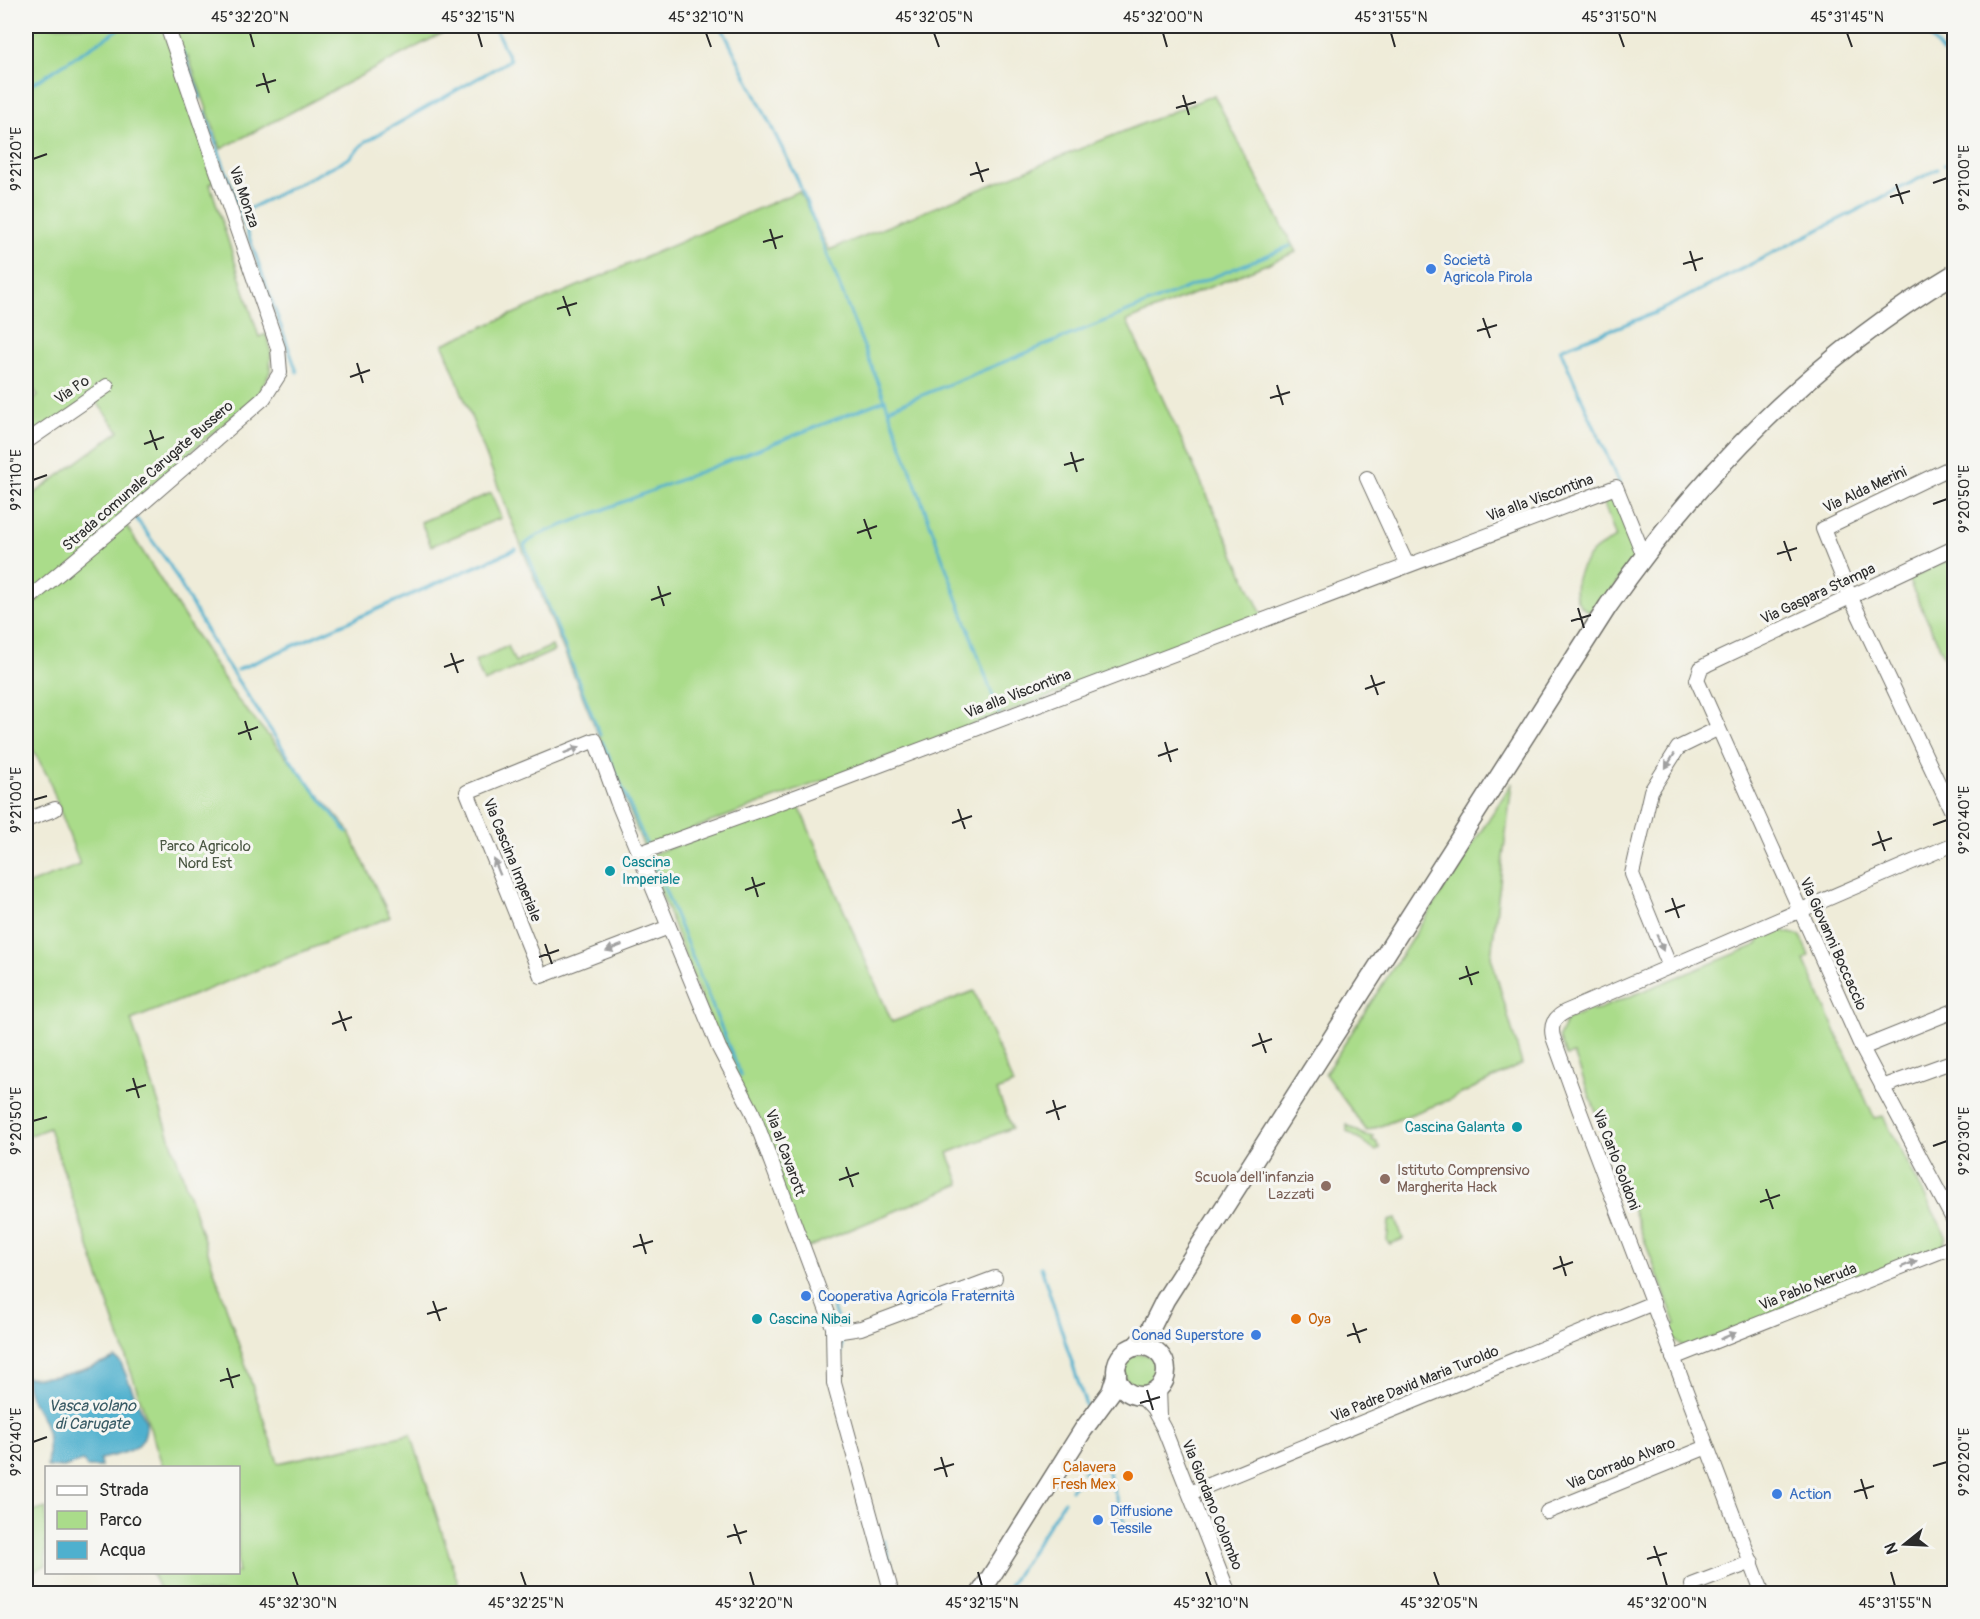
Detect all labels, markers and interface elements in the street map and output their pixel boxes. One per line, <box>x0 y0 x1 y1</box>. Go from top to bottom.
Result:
text: 45°32'20"N <box>211 8 289 27</box>
text: 45°32'15"N <box>441 8 515 27</box>
text: 45°32'10"N <box>668 8 744 27</box>
text: 45°32'05"N <box>895 8 973 27</box>
text: 45°32'00"N <box>1123 8 1203 27</box>
text: 45°31'55"N <box>1354 8 1428 27</box>
text: 45°31'50"N <box>1581 8 1657 27</box>
text: 45°31'45"N <box>1810 8 1884 27</box>
text: 9°21'20"E <box>7 127 26 191</box>
text: 9°21'00"E <box>1955 145 1974 211</box>
street label: Via Monza <box>225 164 263 230</box>
place label: Società Agricola Pirola <box>1443 251 1532 287</box>
marker: Società Agricola Pirola <box>1424 262 1438 276</box>
street label: Via Po <box>51 371 93 409</box>
street label: Strada comunale Carugate Bussero <box>59 397 237 555</box>
text: 9°21'10"E <box>7 449 26 511</box>
street label: Via Alda Merini <box>1820 462 1910 518</box>
text: 9°20'50"E <box>1955 465 1974 533</box>
street label: Via alla Viscontina <box>1484 470 1596 526</box>
street label: Via Gaspara Stampa <box>1758 559 1878 629</box>
street label: Via alla Viscontina <box>962 665 1074 723</box>
one-way arrow <box>563 744 581 754</box>
one-way arrow <box>1665 753 1676 769</box>
text: 9°21'00"E <box>7 767 26 833</box>
text: 9°20'40"E <box>1955 785 1974 854</box>
street label: Via Cascina Imperiale <box>479 795 546 925</box>
park label: Parco Agricolo Nord Est <box>159 837 251 873</box>
place label: Cascina Imperiale <box>622 853 681 889</box>
one-way arrow <box>492 858 502 876</box>
marker: Cascina Imperiale <box>603 864 617 878</box>
street label: Via Giovanni Boccaccio <box>1795 875 1871 1013</box>
one-way arrow <box>1656 934 1665 952</box>
one-way arrow <box>605 944 623 953</box>
text: 9°20'50"E <box>7 1087 26 1155</box>
street label: Via al Cavarott <box>761 1107 810 1200</box>
street label: Via Carlo Goldoni <box>1588 1107 1644 1213</box>
text: 9°20'30"E <box>1955 1107 1974 1175</box>
place label: Cascina Galanta <box>1405 1118 1505 1137</box>
marker: Cascina Galanta <box>1510 1120 1524 1134</box>
place label: Istituto Comprensivo Margherita Hack <box>1397 1161 1530 1197</box>
place label: Scuola dell'infanzia Lazzati <box>1194 1168 1314 1204</box>
marker: Istituto Comprensivo Margherita Hack <box>1378 1172 1392 1186</box>
marker: Scuola dell'infanzia Lazzati <box>1319 1179 1333 1193</box>
street label: Via Pablo Neruda <box>1756 1259 1860 1315</box>
one-way arrow <box>1900 1259 1918 1268</box>
place label: Cooperativa Agricola Fraternità <box>818 1287 1015 1306</box>
marker: Cooperativa Agricola Fraternità <box>799 1289 813 1303</box>
place label: Cascina Nibai <box>769 1310 851 1329</box>
place label: Oya <box>1308 1310 1331 1329</box>
marker: Cascina Nibai <box>750 1312 764 1326</box>
marker: Oya <box>1289 1312 1303 1326</box>
place label: Conad Superstore <box>1131 1326 1245 1345</box>
marker: Conad Superstore <box>1249 1328 1263 1342</box>
one-way arrow <box>1719 1331 1737 1341</box>
street label: Via Padre David Maria Turoldo <box>1328 1342 1502 1426</box>
water label: Vasca volano di Carugate <box>48 1396 137 1434</box>
text: 9°20'40"E <box>7 1407 26 1476</box>
text: 9°20'20"E <box>1955 1428 1974 1496</box>
street label: Via Corrado Alvaro <box>1564 1434 1678 1494</box>
street label: Via Giordano Colombo <box>1177 1437 1247 1573</box>
place label: Calavera Fresh Mex <box>1052 1458 1116 1494</box>
legend <box>45 1466 240 1574</box>
marker: Calavera Fresh Mex <box>1121 1469 1135 1483</box>
text: Strada <box>99 1479 149 1502</box>
place label: Action <box>1789 1485 1831 1504</box>
marker: Action <box>1770 1487 1784 1501</box>
place label: Diffusione Tessile <box>1110 1502 1173 1538</box>
text: Parco <box>99 1509 142 1532</box>
marker: Diffusione Tessile <box>1091 1513 1105 1527</box>
north arrow <box>1875 1514 1935 1574</box>
text: Acqua <box>99 1539 146 1562</box>
text: N <box>1880 1540 1903 1557</box>
text: 45°32'30"N <box>259 1594 337 1613</box>
text: 45°32'25"N <box>488 1594 564 1613</box>
text: 45°32'20"N <box>715 1594 793 1613</box>
text: 45°32'15"N <box>945 1594 1019 1613</box>
text: 45°32'10"N <box>1173 1594 1249 1613</box>
text: 45°32'05"N <box>1400 1594 1478 1613</box>
text: 45°32'00"N <box>1627 1594 1707 1613</box>
text: 45°31'55"N <box>1858 1594 1932 1613</box>

